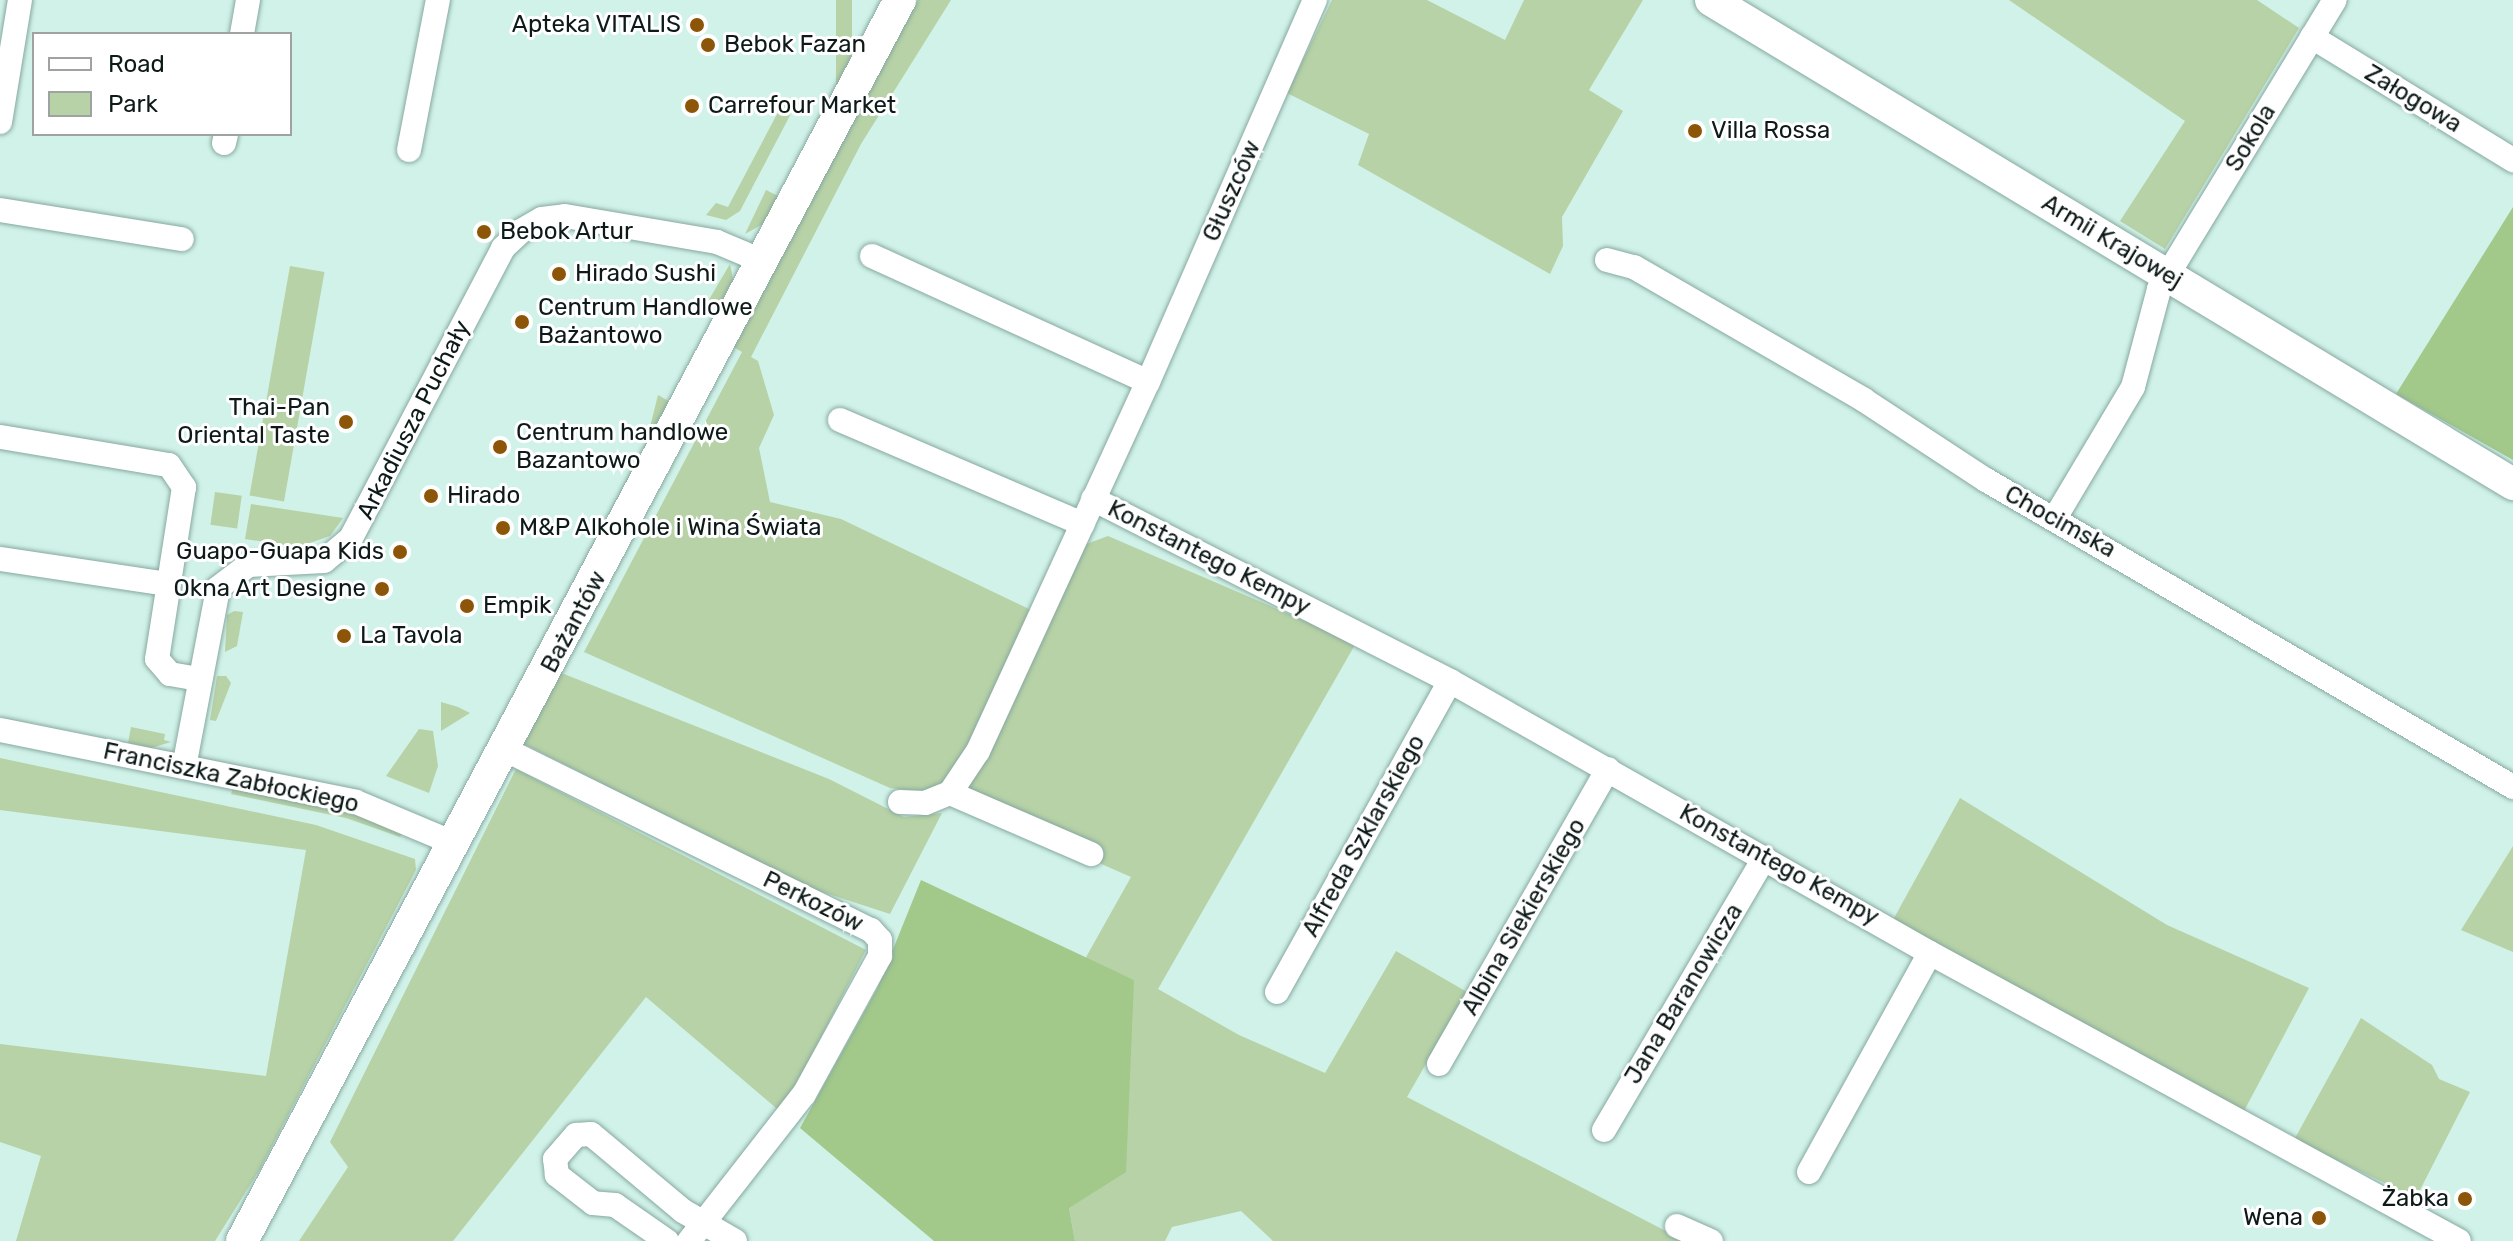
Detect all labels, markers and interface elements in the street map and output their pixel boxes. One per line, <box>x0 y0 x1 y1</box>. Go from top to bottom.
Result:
place label: Apteka VITALIS <box>511 11 681 39</box>
marker: Apteka VITALIS <box>688 16 706 34</box>
place label: Bebok Fazan <box>724 31 866 59</box>
legend <box>32 32 292 136</box>
marker: Bebok Fazan <box>699 36 717 54</box>
text: Road <box>108 50 165 78</box>
street label: Załogowa <box>2359 59 2467 139</box>
text: Park <box>108 90 158 118</box>
place label: Carrefour Market <box>708 92 897 120</box>
marker: Carrefour Market <box>683 97 701 115</box>
street label: Sokola <box>2220 99 2282 177</box>
place label: Villa Rossa <box>1711 117 1830 145</box>
marker: Villa Rossa <box>1686 122 1704 140</box>
street label: Głuszców <box>1197 136 1267 246</box>
street label: Armii Krajowej <box>2036 189 2188 295</box>
place label: Bebok Artur <box>500 218 634 246</box>
marker: Bebok Artur <box>475 223 493 241</box>
place label: Hirado Sushi <box>575 260 716 288</box>
marker: Hirado Sushi <box>550 265 568 283</box>
place label: Centrum Handlowe Bażantowo <box>538 294 753 350</box>
marker: Centrum Handlowe Bażantowo <box>513 313 531 331</box>
street label: Arkadiusza Puchały <box>351 316 477 524</box>
place label: Thai-Pan Oriental Taste <box>177 394 330 450</box>
marker: Thai-Pan Oriental Taste <box>337 413 355 431</box>
place label: Centrum handlowe Bazantowo <box>516 419 728 475</box>
marker: Centrum handlowe Bazantowo <box>491 438 509 456</box>
street label: Chocimska <box>1999 480 2121 564</box>
place label: Hirado <box>447 482 520 510</box>
marker: Hirado <box>422 487 440 505</box>
street label: Konstantego Kempy <box>1103 494 1315 622</box>
place label: M&P Alkohole i Wina Świata <box>519 514 823 542</box>
marker: M&P Alkohole i Wina Świata <box>494 519 512 537</box>
place label: Guapo-Guapa Kids <box>176 538 384 566</box>
marker: Guapo-Guapa Kids <box>391 543 409 561</box>
street label: Bażantów <box>535 566 613 678</box>
place label: Okna Art Designe <box>173 575 366 603</box>
marker: Okna Art Designe <box>373 580 391 598</box>
place label: Empik <box>483 592 551 620</box>
marker: Empik <box>458 597 476 615</box>
place label: La Tavola <box>360 622 463 650</box>
marker: La Tavola <box>335 627 353 645</box>
street label: Alfreda Szklarskiego <box>1296 730 1432 942</box>
street label: Franciszka Zabłockiego <box>101 737 361 819</box>
street label: Konstantego Kempy <box>1674 798 1884 932</box>
street label: Albina Siekierskiego <box>1456 813 1592 1021</box>
street label: Perkozów <box>758 865 868 939</box>
street label: Jana Baranowicza <box>1619 899 1749 1089</box>
place label: Żabka <box>2382 1185 2449 1213</box>
marker: Żabka <box>2456 1190 2474 1208</box>
place label: Wena <box>2243 1204 2303 1232</box>
marker: Wena <box>2310 1209 2328 1227</box>

